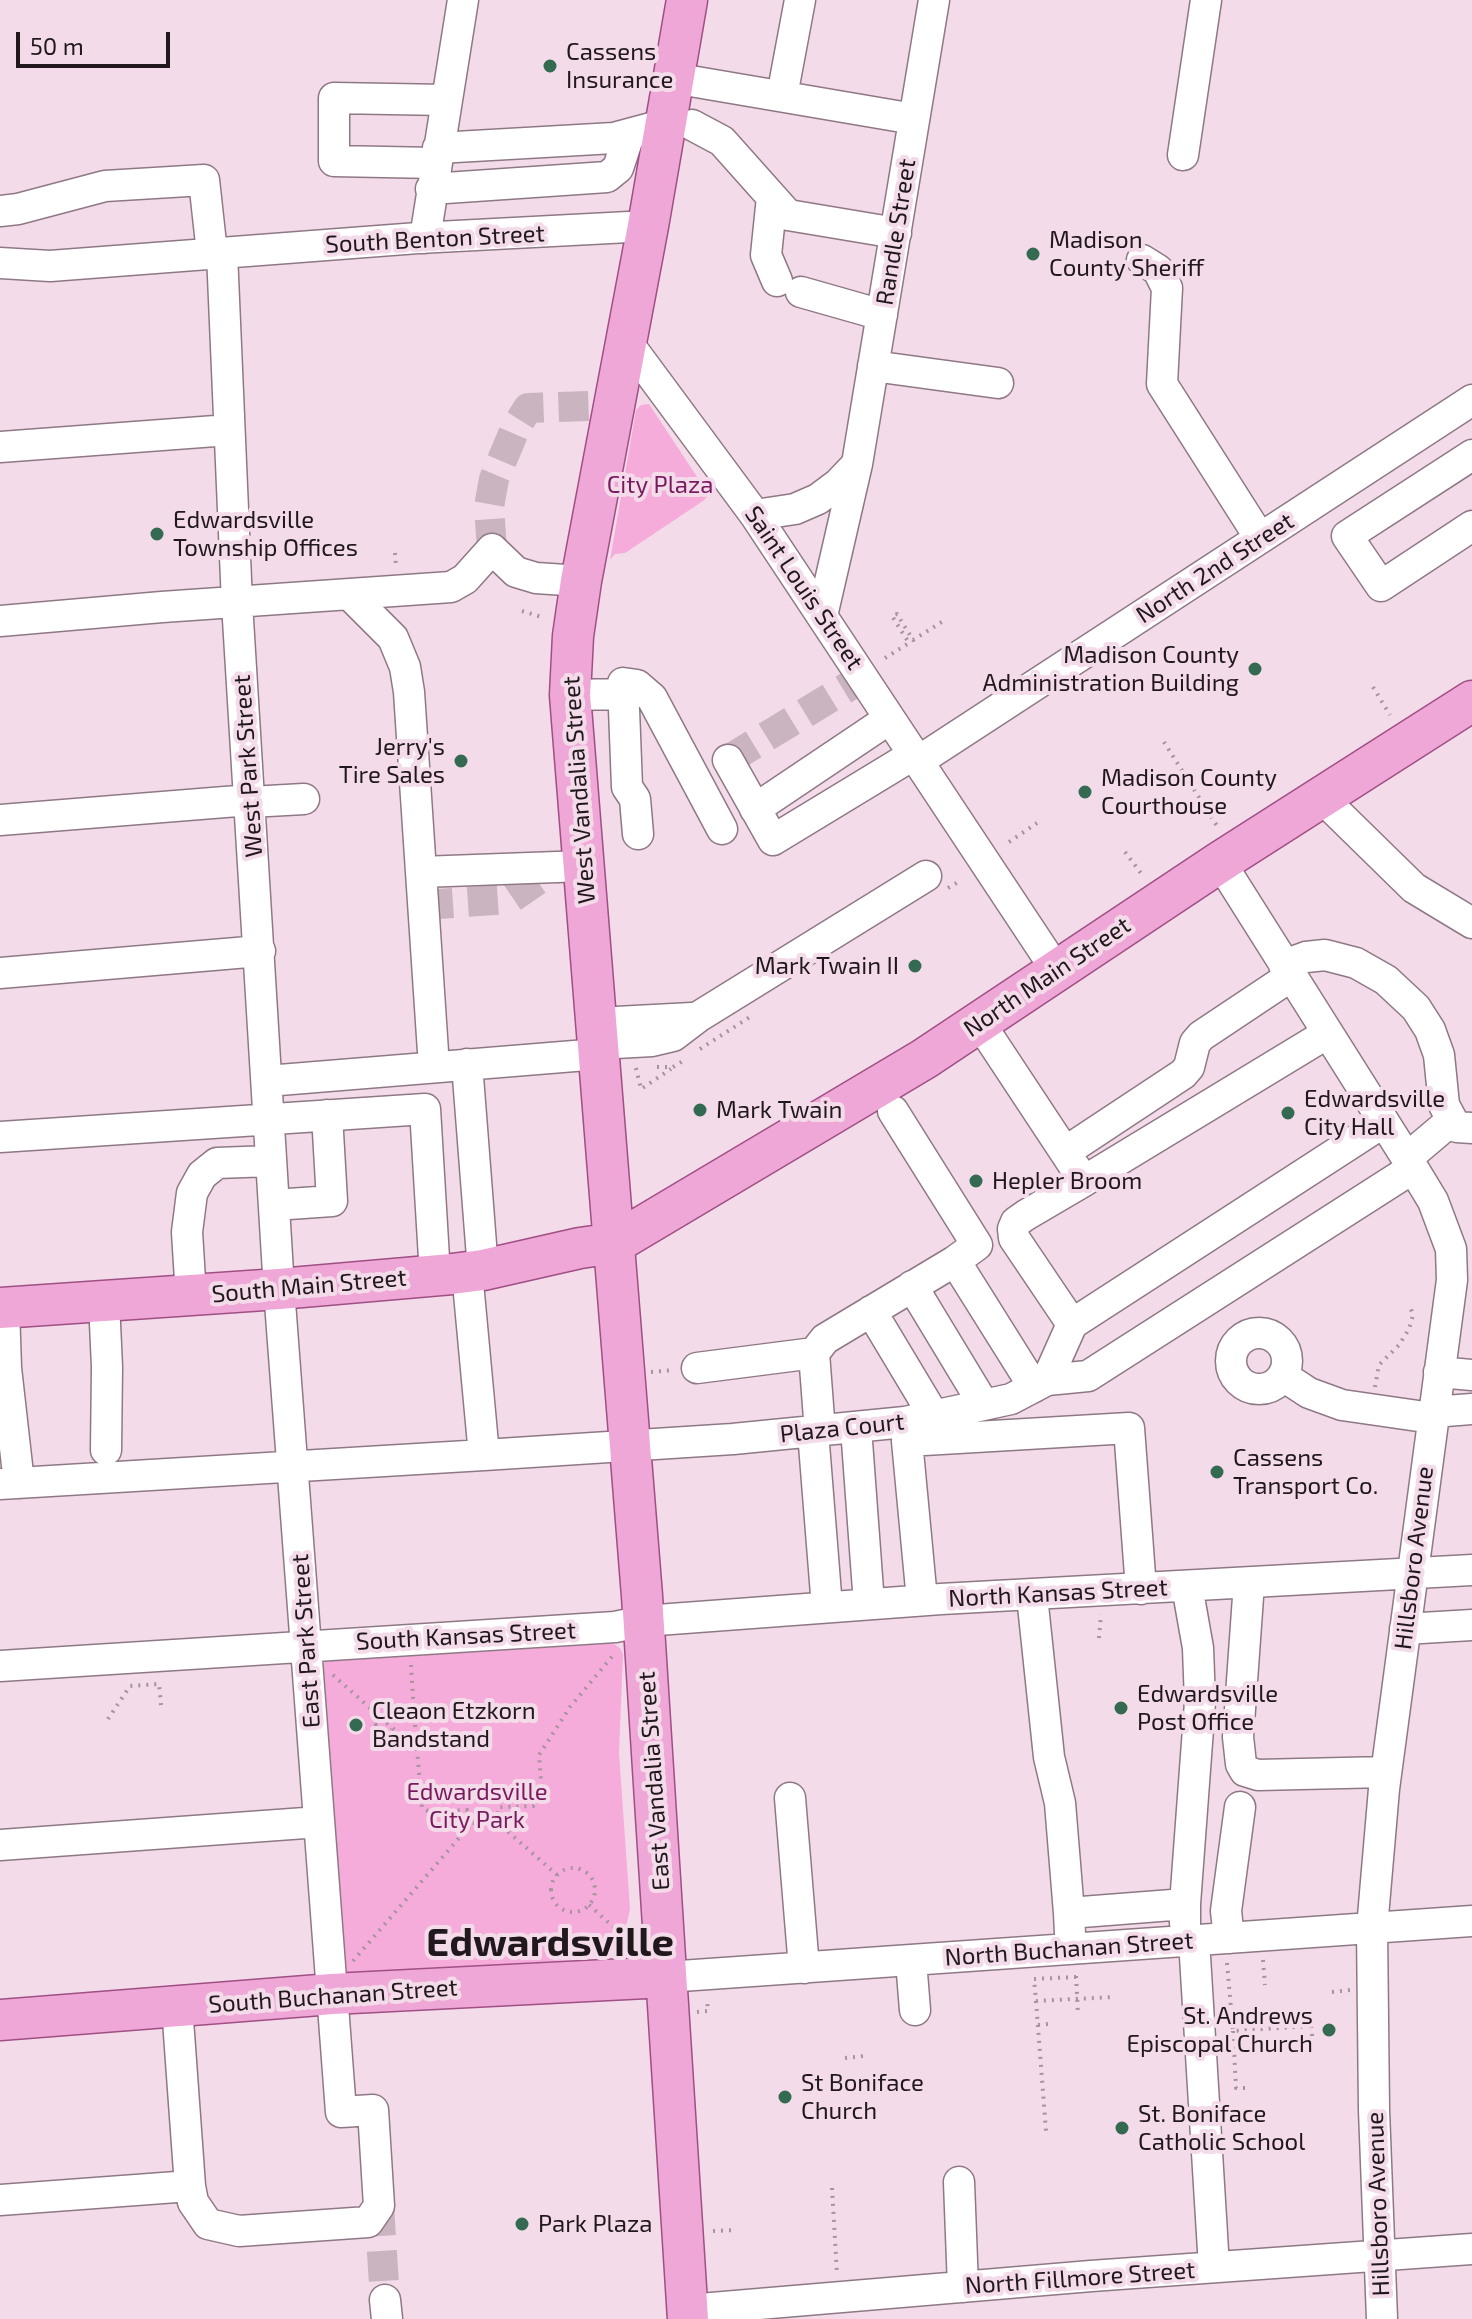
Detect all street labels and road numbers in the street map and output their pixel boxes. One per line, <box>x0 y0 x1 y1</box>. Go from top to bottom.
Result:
street label: Randle Street <box>870 157 922 307</box>
street label: South Benton Street <box>325 219 545 259</box>
street label: Saint Louis Street <box>739 501 869 675</box>
street label: North 2nd Street <box>1131 506 1299 630</box>
street label: West Park Street <box>227 674 269 858</box>
street label: West Vandalia Street <box>557 675 601 905</box>
street label: North Main Street <box>958 911 1136 1043</box>
street label: South Main Street <box>210 1263 408 1309</box>
street label: Plaza Court <box>778 1407 906 1449</box>
street label: Hillsboro Avenue <box>1388 1465 1440 1651</box>
street label: East Park Street <box>286 1553 326 1729</box>
street label: North Kansas Street <box>948 1573 1168 1613</box>
street label: South Kansas Street <box>355 1616 577 1656</box>
street label: East Vandalia Street <box>632 1670 676 1892</box>
street label: North Buchanan Street <box>944 1926 1194 1972</box>
street label: South Buchanan Street <box>207 1973 459 2019</box>
street label: Hillsboro Avenue <box>1360 2111 1396 2297</box>
street label: North Fillmore Street <box>964 2256 1196 2300</box>

